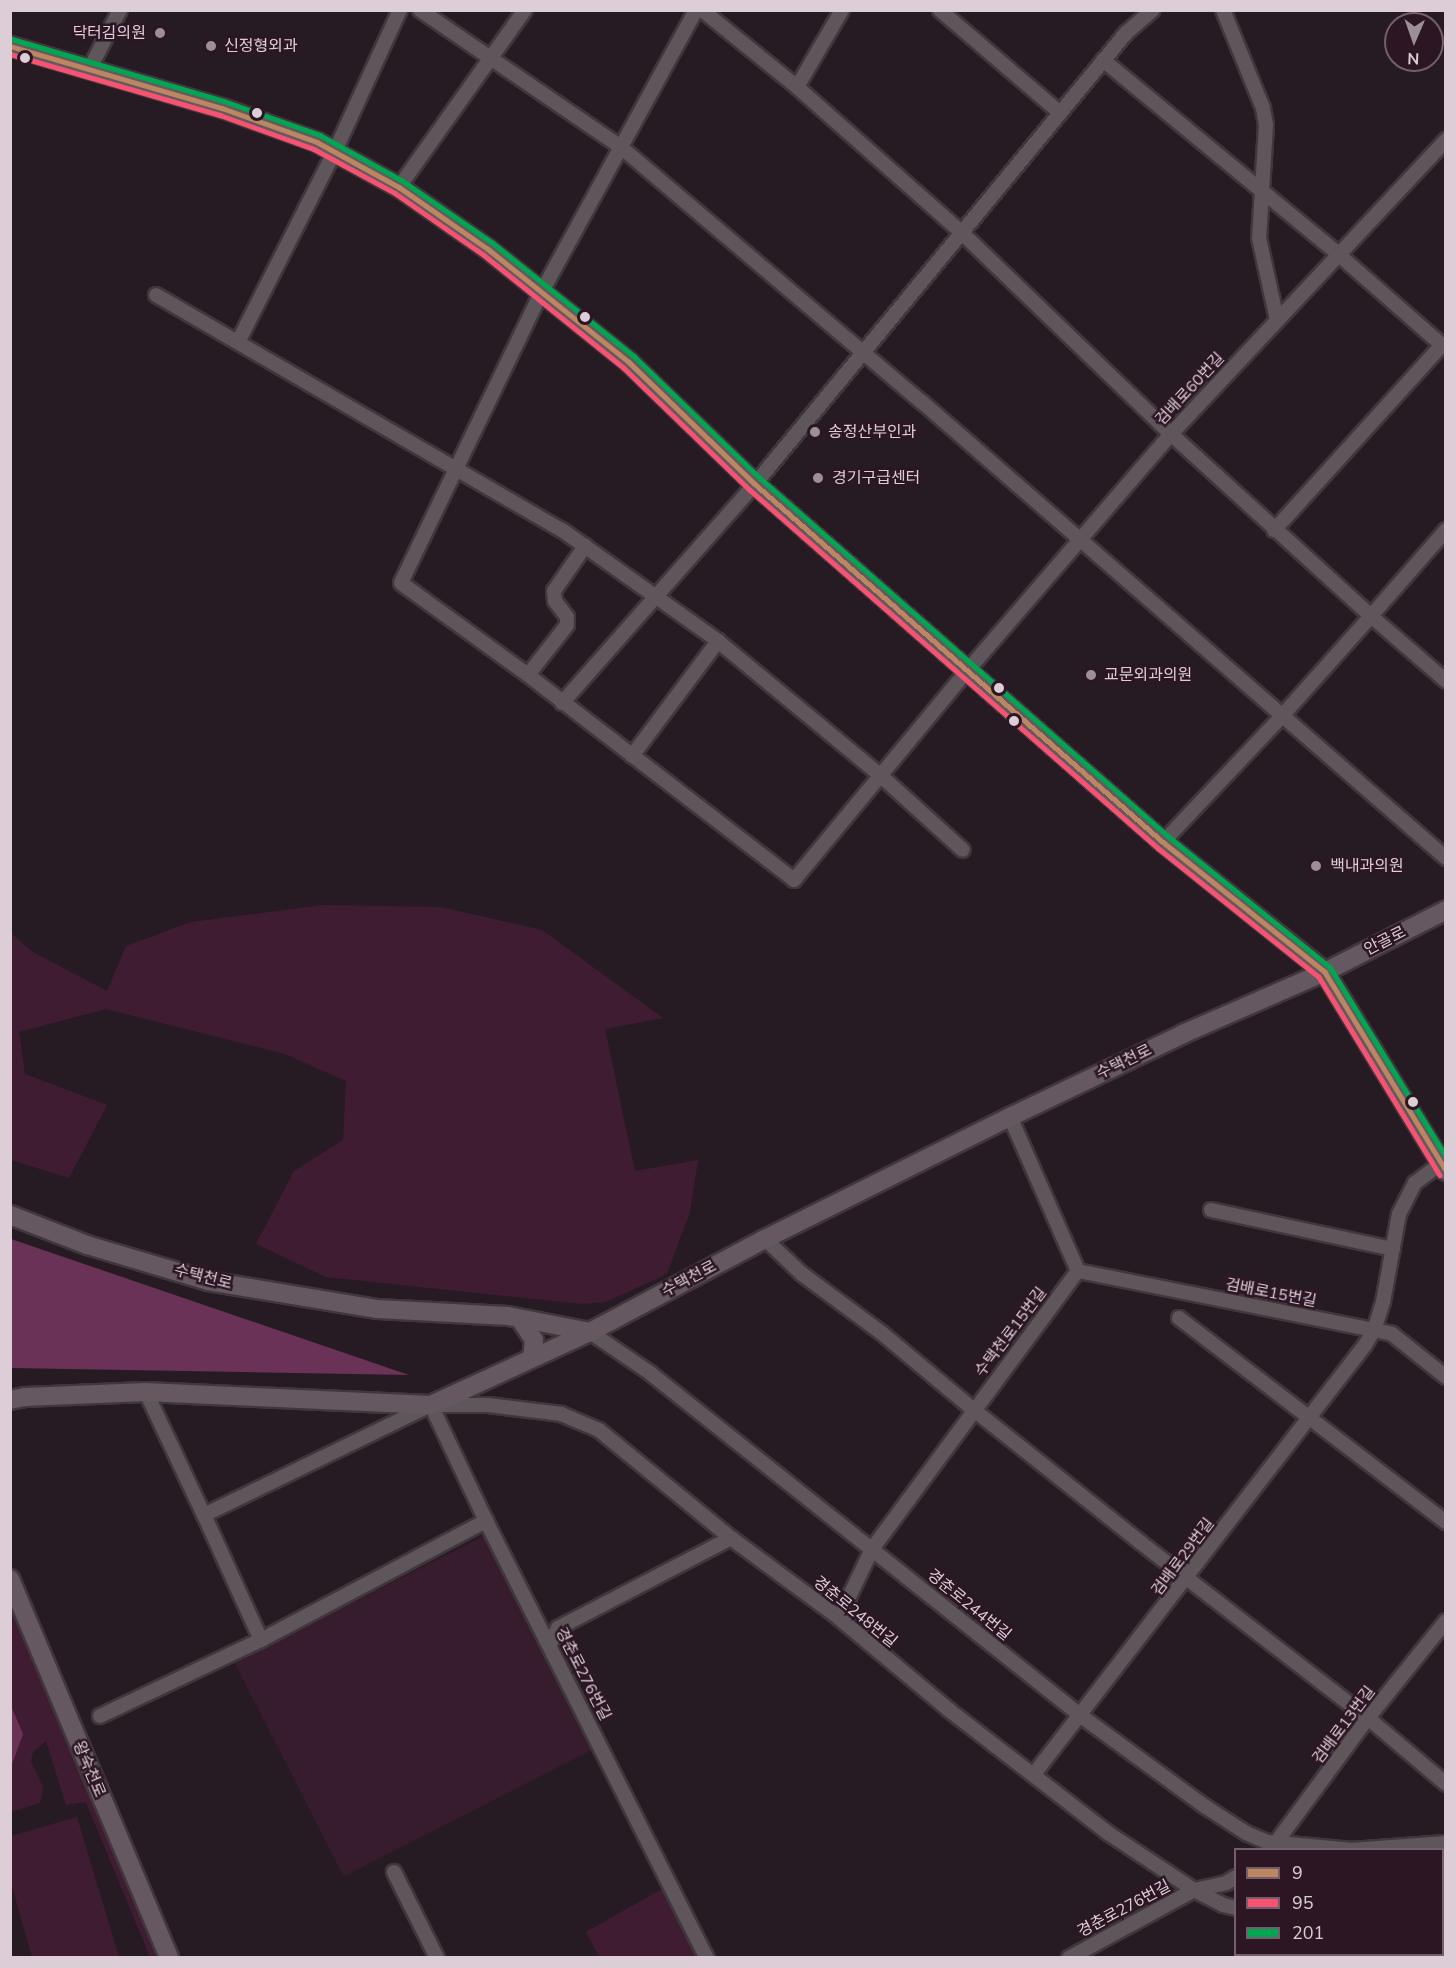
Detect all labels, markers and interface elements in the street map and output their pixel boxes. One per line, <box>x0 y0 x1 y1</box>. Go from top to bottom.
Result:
north arrow <box>1384 12 1444 72</box>
place label: 닥터김의원 <box>72 23 146 43</box>
marker: 닥터김의원 <box>151 24 169 42</box>
place label: 신정형외과 <box>224 36 298 56</box>
marker: 신정형외과 <box>202 37 220 55</box>
text: N <box>1407 47 1420 69</box>
unlabelled marker <box>19 52 31 64</box>
unlabelled marker <box>251 107 263 119</box>
unlabelled marker <box>579 311 591 323</box>
street label: 검배로60번길 <box>1151 349 1229 429</box>
place label: 송정산부인과 <box>828 422 916 442</box>
marker: 송정산부인과 <box>806 423 824 441</box>
place label: 경기구급센터 <box>832 468 920 488</box>
marker: 경기구급센터 <box>809 469 827 487</box>
place label: 교문외과의원 <box>1104 665 1192 685</box>
marker: 교문외과의원 <box>1082 666 1100 684</box>
unlabelled marker <box>993 682 1005 694</box>
unlabelled marker <box>1008 715 1020 727</box>
place label: 백내과의원 <box>1330 856 1404 876</box>
marker: 백내과의원 <box>1307 857 1325 875</box>
street label: 안골로 <box>1361 922 1409 960</box>
street label: 수택천로 <box>1093 1040 1155 1084</box>
unlabelled marker <box>1407 1096 1419 1108</box>
street label: 수택천로 <box>658 1257 720 1301</box>
street label: 수택천로 <box>172 1261 234 1293</box>
street label: 검배로15번길 <box>1224 1275 1318 1311</box>
street label: 수택천로15번길 <box>971 1283 1051 1381</box>
street label: 검배로29번길 <box>1147 1514 1219 1600</box>
street label: 경춘로244번길 <box>923 1565 1015 1645</box>
street label: 경춘로248번길 <box>809 1572 901 1652</box>
street label: 경춘로276번길 <box>551 1624 615 1724</box>
street label: 검배로13번길 <box>1308 1682 1380 1768</box>
street label: 왕숙천로 <box>69 1738 109 1800</box>
legend <box>1234 1848 1444 1956</box>
text: 9 <box>1292 1861 1303 1885</box>
street label: 경춘로276번길 <box>1074 1876 1174 1942</box>
text: 95 <box>1292 1891 1314 1915</box>
text: 201 <box>1292 1921 1324 1945</box>

